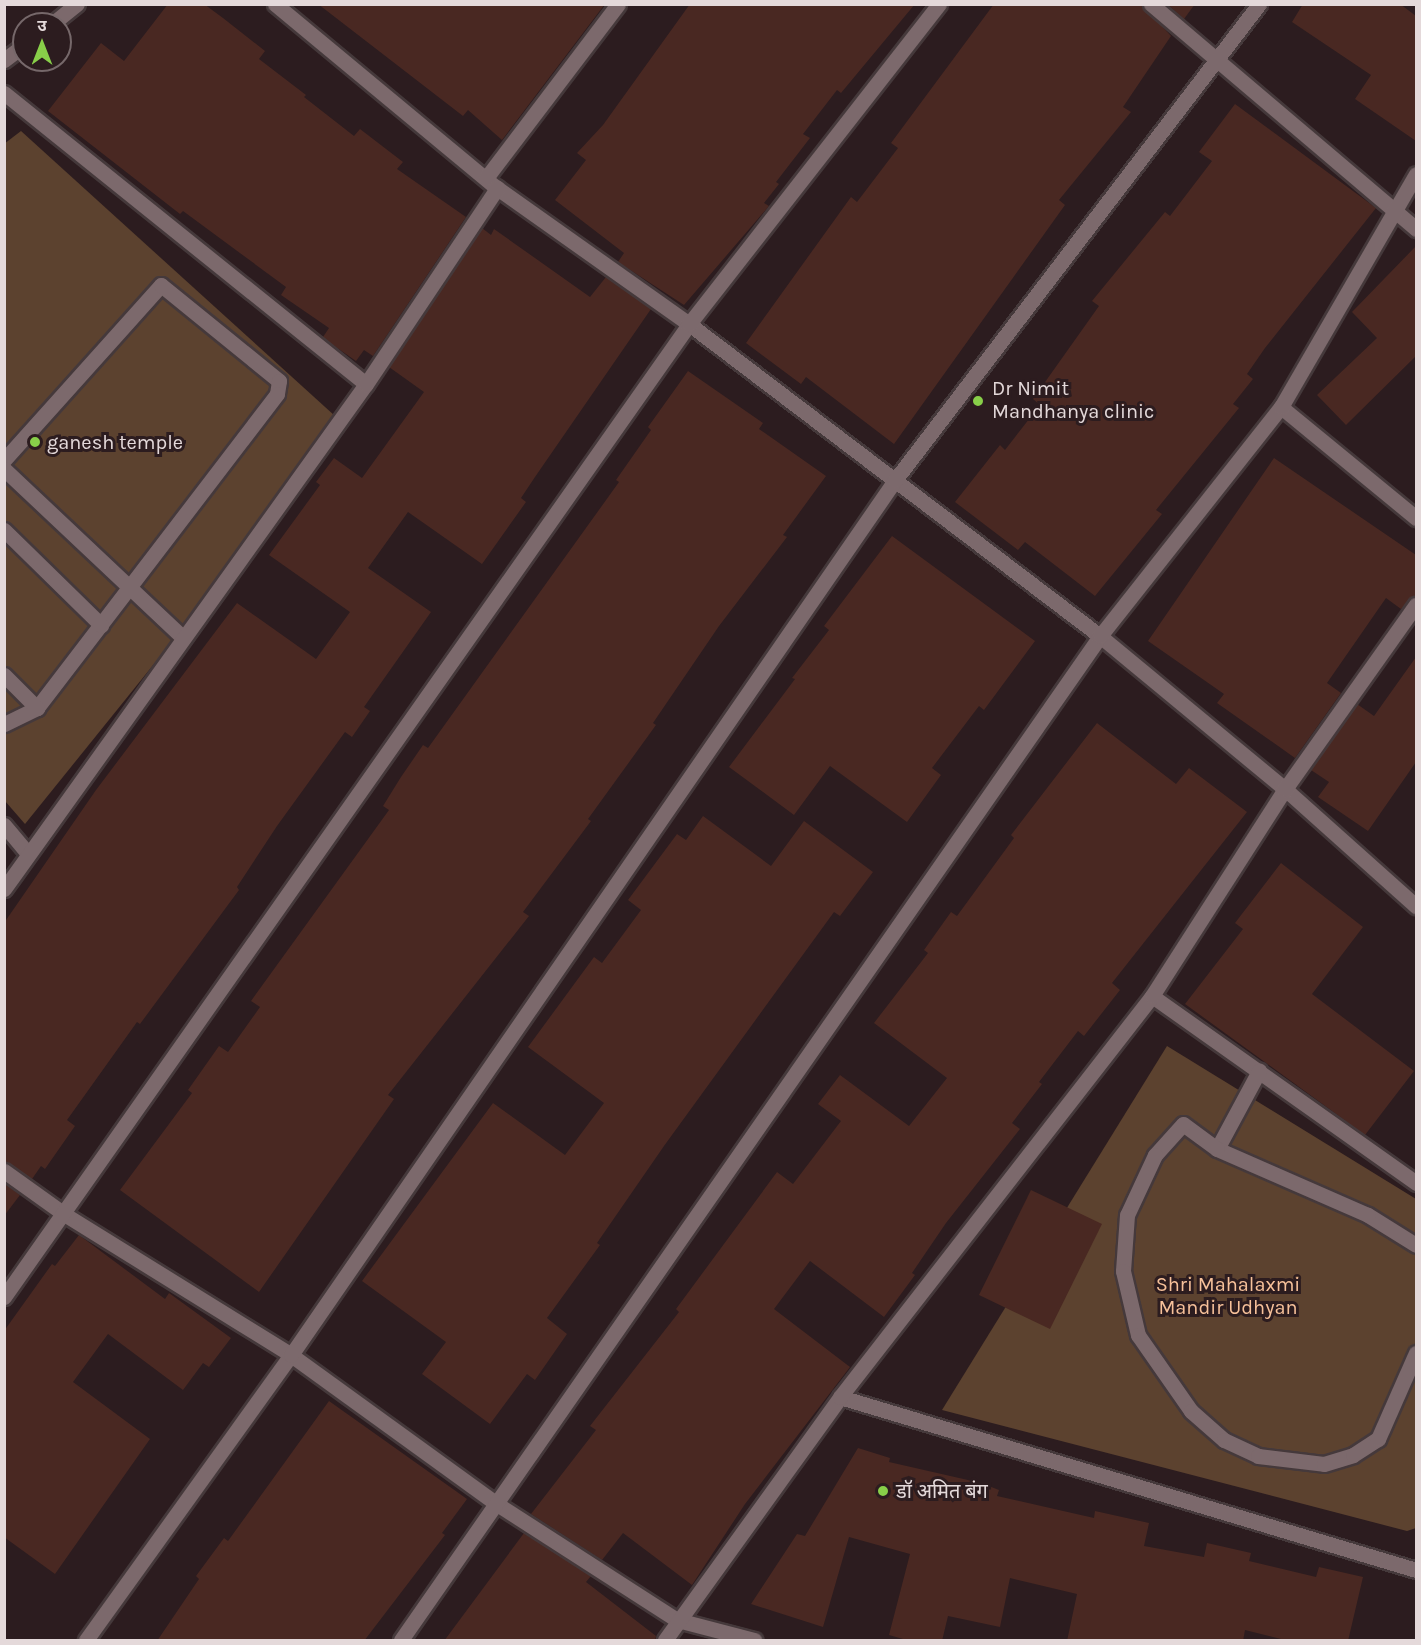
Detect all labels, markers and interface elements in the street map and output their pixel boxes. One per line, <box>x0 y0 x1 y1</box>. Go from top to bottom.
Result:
north arrow <box>12 12 72 72</box>
text: उ <box>37 16 47 35</box>
place label: Dr Nimit Mandhanya clinic <box>992 377 1154 424</box>
marker: Dr Nimit Mandhanya clinic <box>969 392 987 410</box>
place label: ganesh temple <box>47 430 183 454</box>
marker: ganesh temple <box>28 435 42 449</box>
park label: Shri Mahalaxmi Mandir Udhyan <box>1156 1273 1300 1320</box>
place label: डॉ अमित बंग <box>896 1479 988 1503</box>
marker: डॉ अमित बंग <box>874 1482 892 1500</box>

